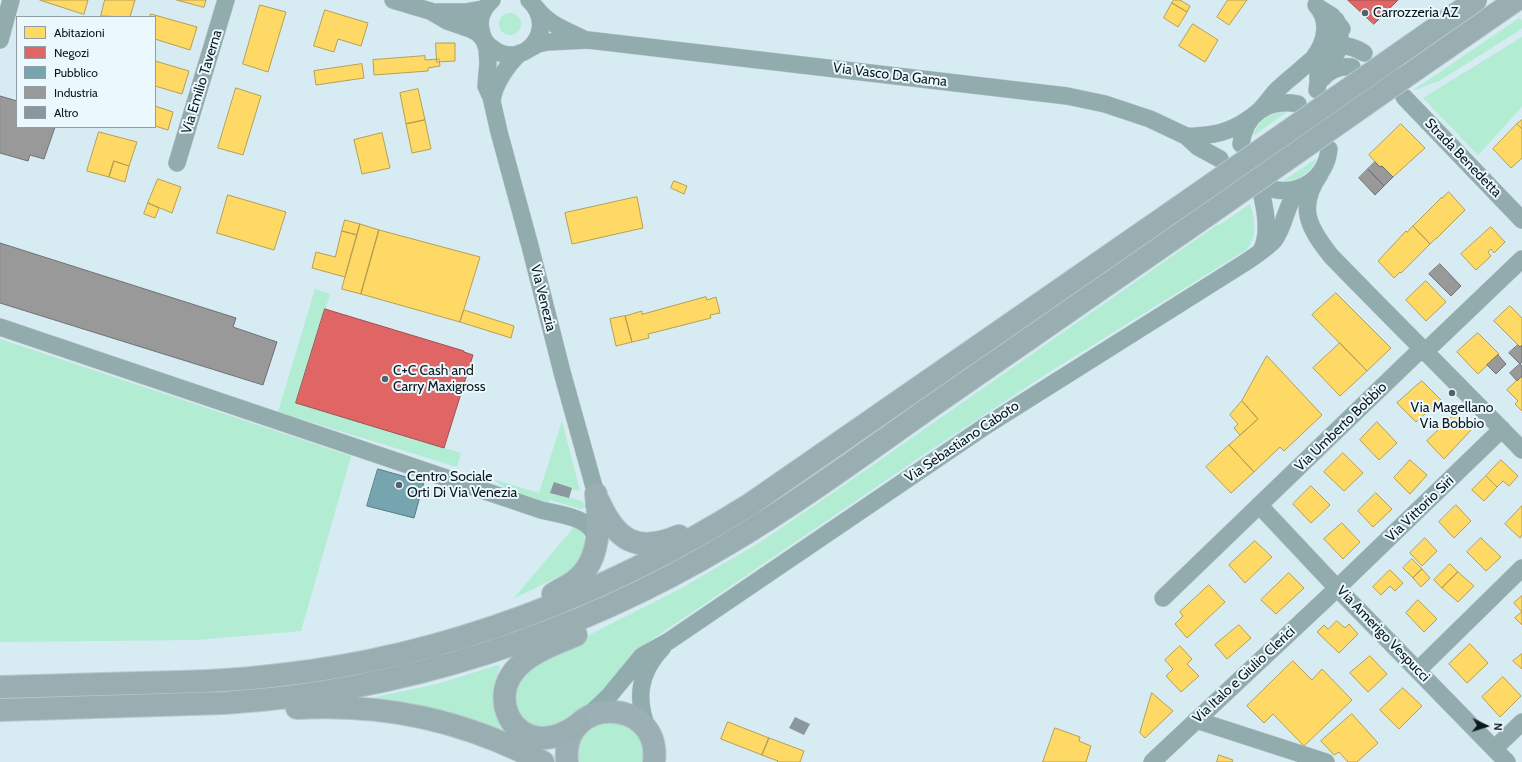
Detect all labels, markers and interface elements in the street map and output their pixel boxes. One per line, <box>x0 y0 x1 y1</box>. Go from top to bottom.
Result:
place label: Carrozzeria AZ <box>1373 5 1458 21</box>
marker: Carrozzeria AZ <box>1360 8 1370 18</box>
legend <box>16 16 156 128</box>
text: Abitazioni <box>54 25 104 40</box>
street label: Via Emilio Taverna <box>178 28 226 136</box>
text: Negozi <box>54 45 89 60</box>
street label: Via Vasco Da Gama <box>832 60 948 90</box>
text: Pubblico <box>54 65 98 80</box>
text: Industria <box>54 85 98 100</box>
text: Altro <box>54 105 78 120</box>
street label: Strada Benedetta <box>1421 115 1505 201</box>
street label: Via Venezia <box>527 263 559 333</box>
place label: C+C Cash and Carry Maxigross <box>393 363 486 396</box>
marker: C+C Cash and Carry Maxigross <box>380 374 390 384</box>
street label: Via Umberto Bobbio <box>1292 379 1390 475</box>
marker: Via Magellano Via Bobbio <box>1447 388 1457 398</box>
street label: Via Sebastiano Caboto <box>902 398 1022 486</box>
place label: Via Magellano Via Bobbio <box>1411 400 1493 432</box>
place label: Centro Sociale Orti Di Via Venezia <box>407 469 517 502</box>
street label: Via Vittorio Siri <box>1383 472 1457 546</box>
marker: Centro Sociale Orti Di Via Venezia <box>394 480 404 490</box>
street label: Via Amerigo Vespucci <box>1333 583 1433 685</box>
street label: Via Italo e Giulio Clerici <box>1189 623 1299 727</box>
north arrow <box>1466 706 1506 746</box>
text: N <box>1491 722 1505 731</box>

